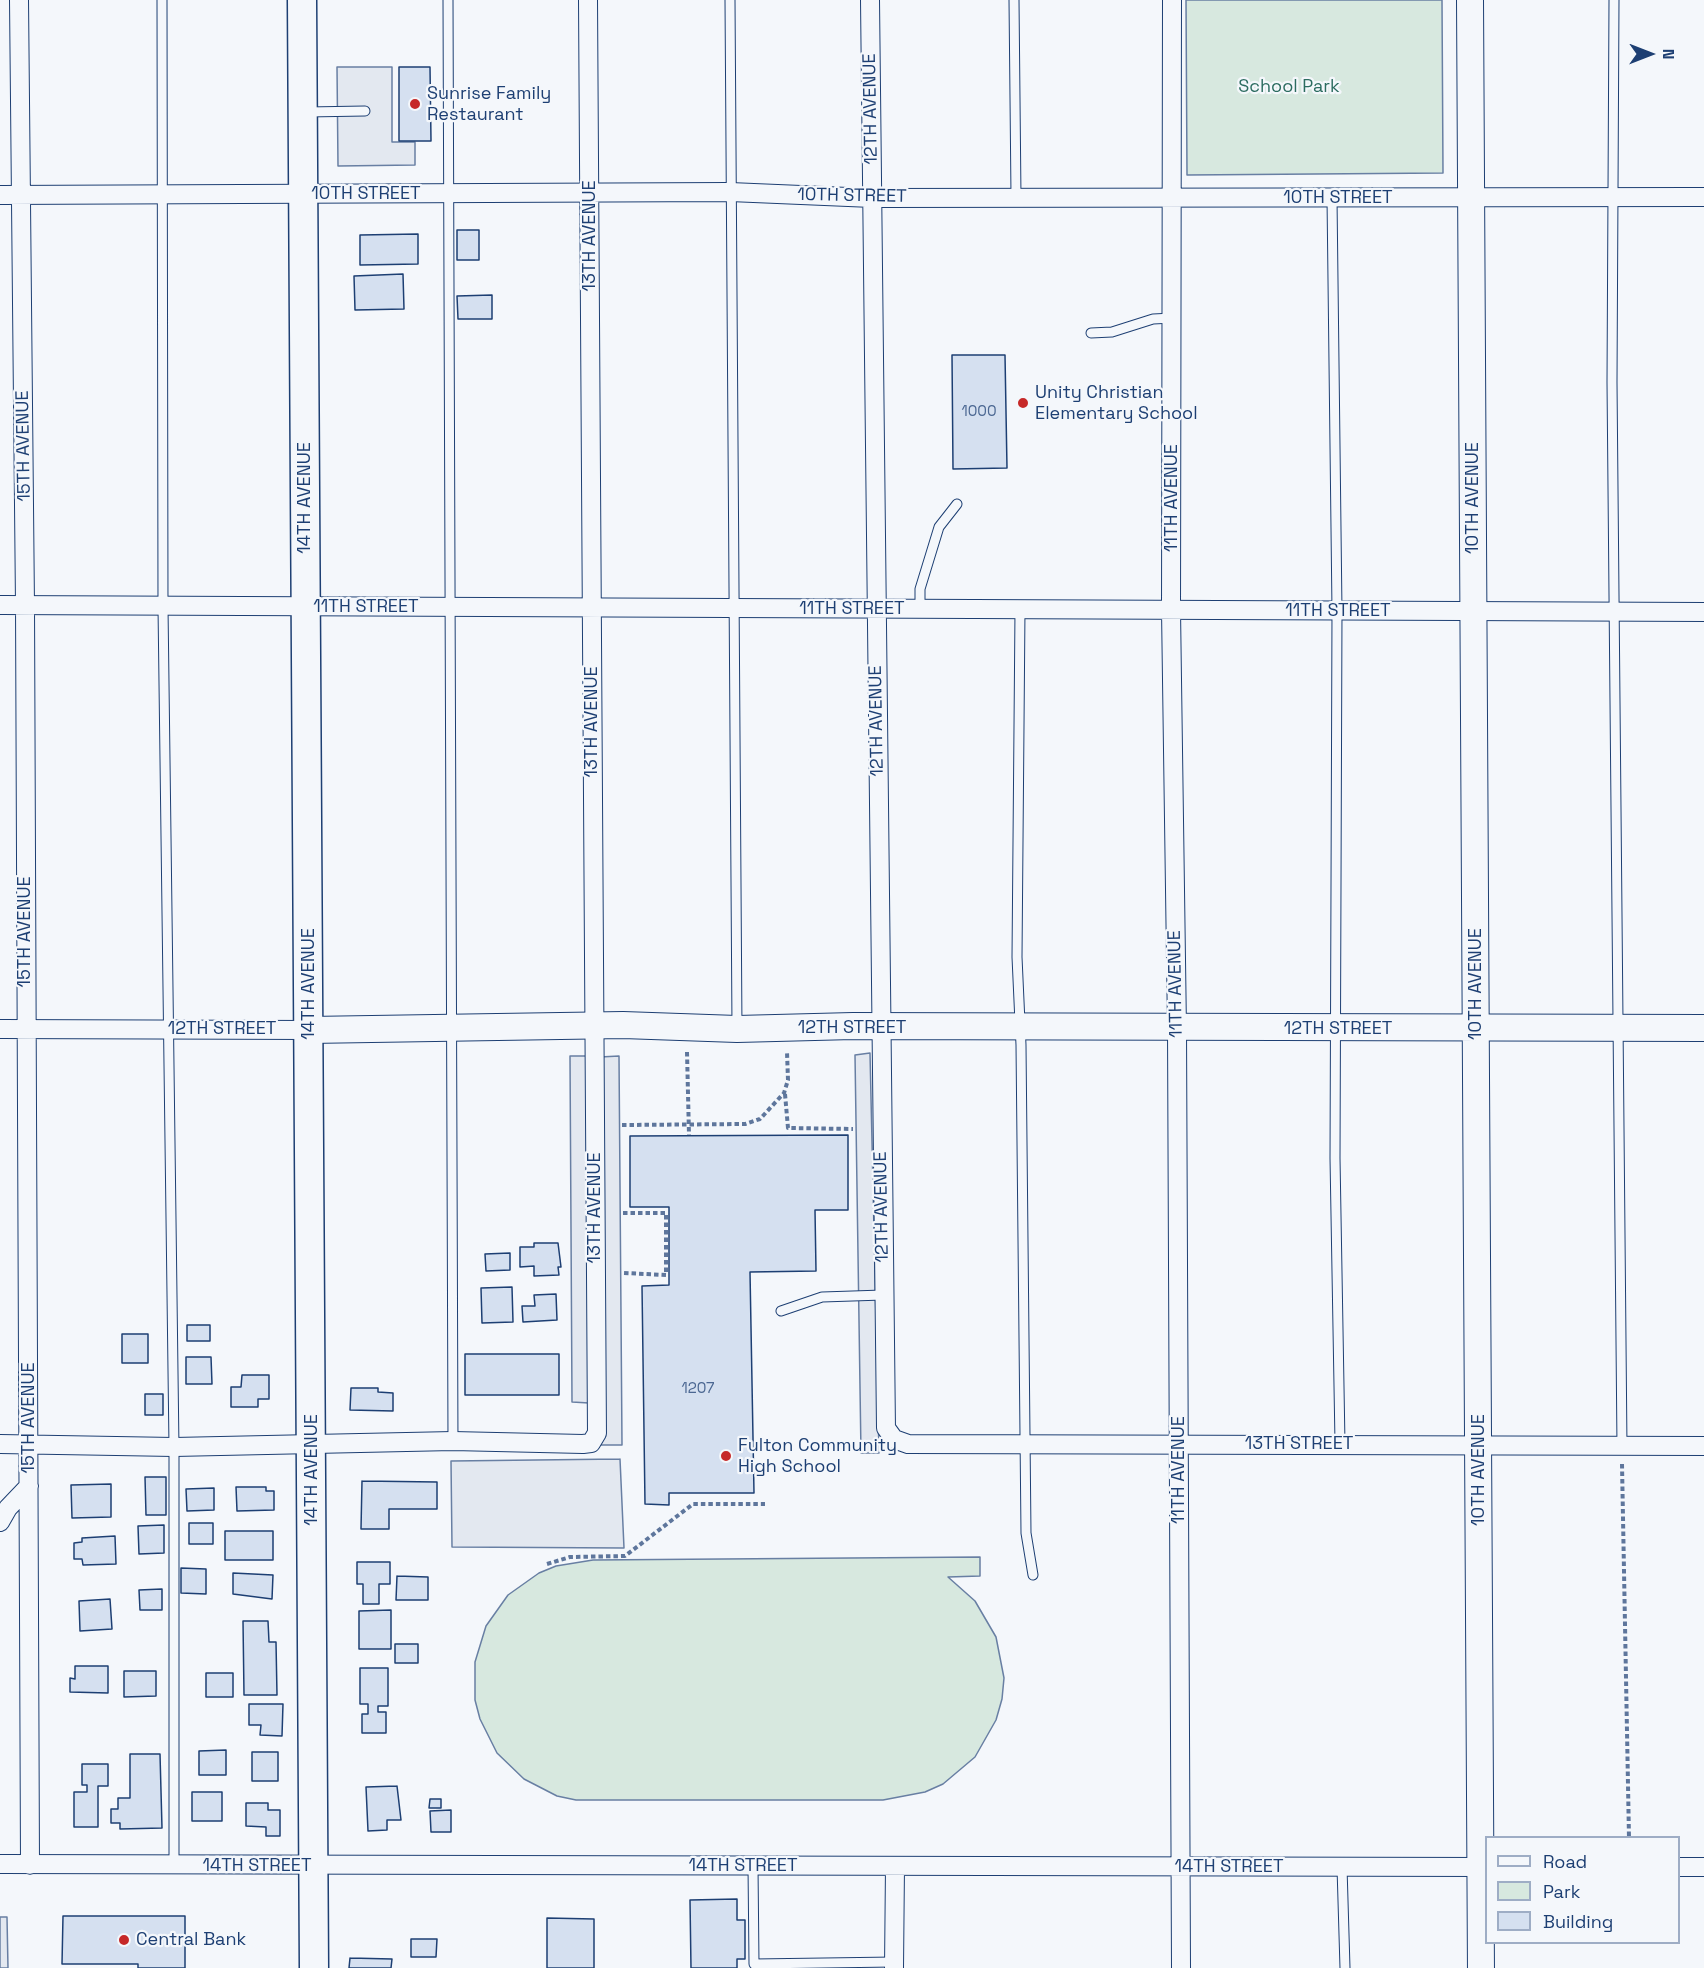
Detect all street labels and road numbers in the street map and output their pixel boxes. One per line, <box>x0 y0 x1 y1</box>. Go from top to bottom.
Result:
street label: 12TH AVENUE <box>859 53 883 165</box>
street label: 13TH AVENUE <box>579 180 601 292</box>
street label: 10TH STREET <box>311 183 421 205</box>
street label: 10TH STREET <box>797 184 907 208</box>
street label: 10TH STREET <box>1283 187 1393 209</box>
street label: 15TH AVENUE <box>12 390 36 502</box>
street label: 14TH AVENUE <box>294 442 316 554</box>
street label: 10TH AVENUE <box>1462 442 1484 554</box>
street label: 11TH AVENUE <box>1161 444 1183 552</box>
street label: 11TH STREET <box>313 596 419 618</box>
street label: 11TH STREET <box>799 598 905 620</box>
street label: 11TH STREET <box>1285 600 1391 622</box>
street label: 12TH AVENUE <box>865 665 889 777</box>
street label: 13TH AVENUE <box>581 666 603 778</box>
street label: 15TH AVENUE <box>14 876 36 988</box>
street label: 14TH AVENUE <box>298 928 320 1040</box>
street label: 10TH AVENUE <box>1465 928 1487 1040</box>
street label: 11TH AVENUE <box>1164 930 1188 1038</box>
street label: 12TH STREET <box>798 1017 906 1039</box>
street label: 12TH STREET <box>168 1018 276 1040</box>
street label: 12TH STREET <box>1284 1018 1392 1040</box>
street label: 12TH AVENUE <box>870 1151 894 1263</box>
street label: 13TH AVENUE <box>584 1152 606 1264</box>
street label: 15TH AVENUE <box>18 1362 40 1474</box>
street label: 14TH AVENUE <box>301 1414 323 1526</box>
street label: 10TH AVENUE <box>1468 1414 1490 1526</box>
street label: 11TH AVENUE <box>1168 1416 1190 1524</box>
street label: 13TH STREET <box>1245 1433 1353 1455</box>
street label: 14TH STREET <box>202 1855 312 1877</box>
street label: 14TH STREET <box>688 1855 798 1877</box>
street label: 14TH STREET <box>1174 1856 1284 1878</box>

